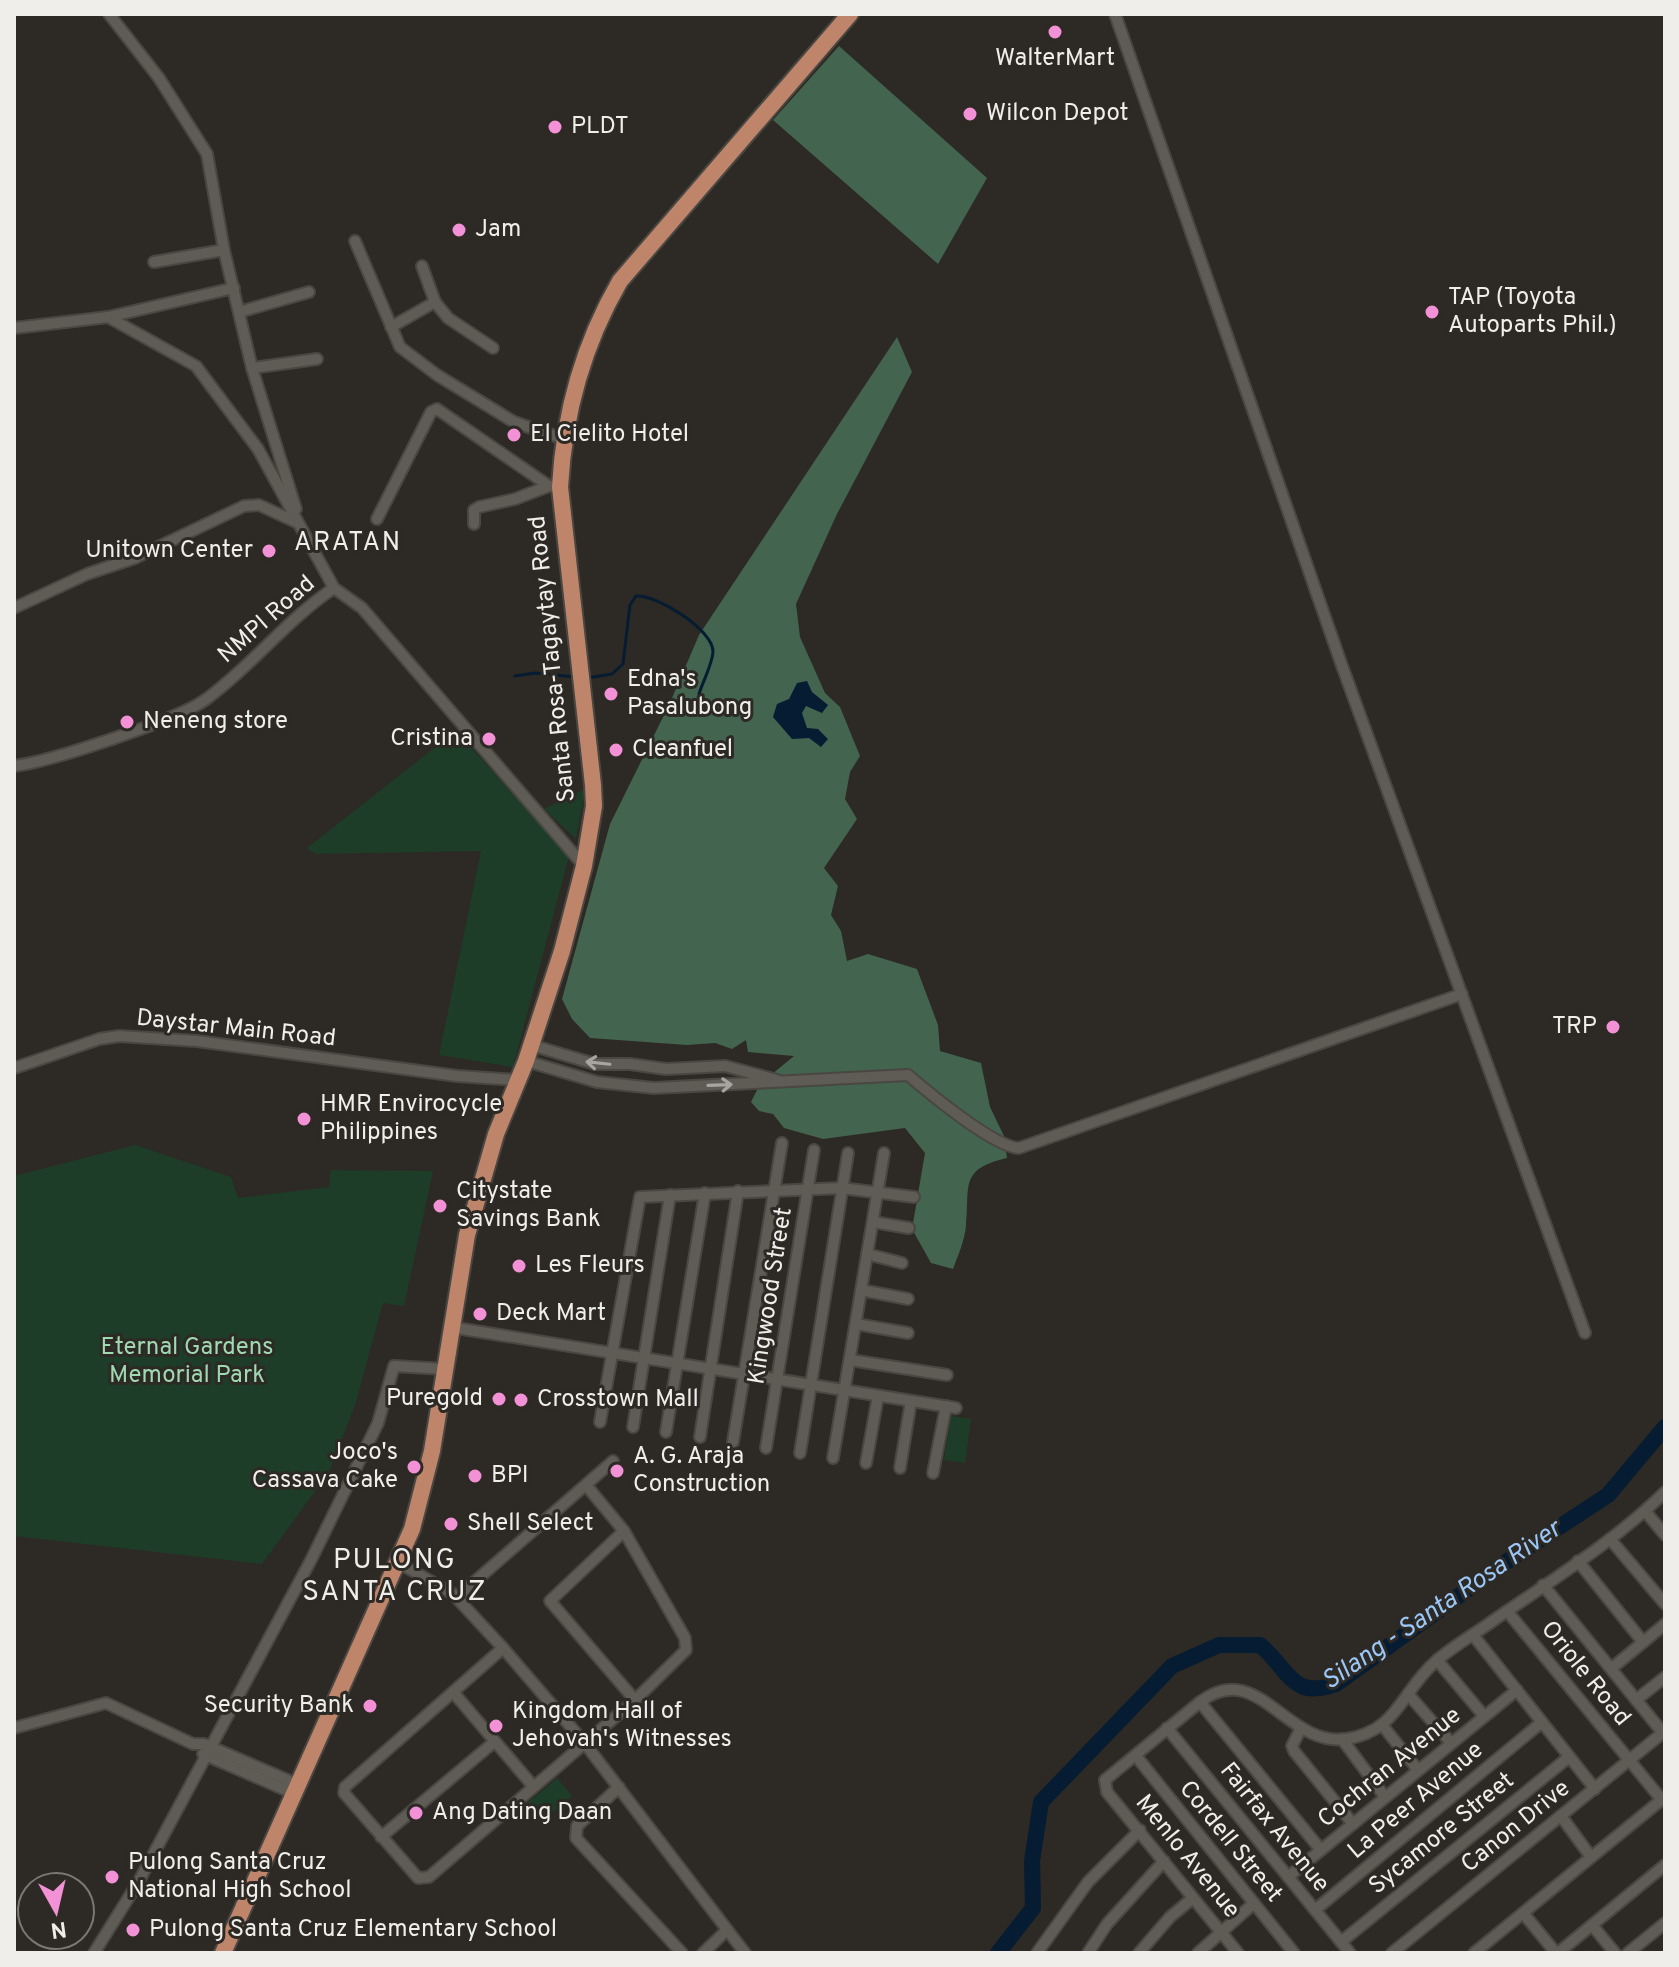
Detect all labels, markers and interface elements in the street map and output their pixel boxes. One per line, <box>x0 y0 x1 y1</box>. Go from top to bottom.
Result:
marker: WalterMart <box>1046 23 1064 41</box>
place label: WalterMart <box>995 44 1115 74</box>
place label: Wilcon Depot <box>986 99 1129 129</box>
marker: Wilcon Depot <box>961 105 979 123</box>
place label: PLDT <box>571 112 629 142</box>
marker: PLDT <box>546 118 564 136</box>
place label: Jam <box>475 215 521 245</box>
marker: Jam <box>450 221 468 239</box>
place label: TAP (Toyota Autoparts Phil.) <box>1448 283 1617 341</box>
marker: TAP (Toyota Autoparts Phil.) <box>1423 303 1441 321</box>
place label: El Cielito Hotel <box>530 420 689 450</box>
marker: El Cielito Hotel <box>505 426 523 444</box>
street label: Santa Rosa-Tagaytay Road <box>523 514 583 804</box>
district label: ARATAN <box>294 527 402 560</box>
place label: Unitown Center <box>85 536 253 566</box>
marker: Unitown Center <box>260 542 278 560</box>
street label: NMPI Road <box>212 570 322 670</box>
place label: Edna's Pasalubong <box>627 665 752 723</box>
marker: Edna's Pasalubong <box>602 685 620 703</box>
place label: Neneng store <box>143 707 288 737</box>
marker: Neneng store <box>118 713 136 731</box>
place label: Cristina <box>390 724 473 754</box>
marker: Cristina <box>480 730 498 748</box>
place label: Cleanfuel <box>632 735 733 765</box>
marker: Cleanfuel <box>607 741 625 759</box>
street label: Daystar Main Road <box>135 1004 337 1054</box>
place label: TRP <box>1552 1012 1597 1042</box>
marker: TRP <box>1604 1018 1622 1036</box>
one-way arrow <box>585 1055 611 1070</box>
one-way arrow <box>706 1078 733 1093</box>
place label: HMR Envirocycle Philippines <box>320 1090 502 1148</box>
marker: HMR Envirocycle Philippines <box>295 1110 313 1128</box>
place label: Citystate Savings Bank <box>456 1177 601 1235</box>
marker: Citystate Savings Bank <box>431 1197 449 1215</box>
street label: Kingwood Street <box>742 1205 800 1387</box>
place label: Les Fleurs <box>535 1251 645 1281</box>
marker: Les Fleurs <box>510 1257 528 1275</box>
place label: Deck Mart <box>496 1299 606 1329</box>
marker: Deck Mart <box>471 1305 489 1323</box>
park label: Eternal Gardens Memorial Park <box>100 1333 274 1391</box>
place label: Puregold <box>386 1384 483 1414</box>
place label: Crosstown Mall <box>537 1385 699 1415</box>
marker: Puregold <box>490 1390 508 1408</box>
marker: Crosstown Mall <box>512 1391 530 1409</box>
place label: Joco's Cassava Cake <box>252 1438 398 1496</box>
place label: A. G. Araja Construction <box>633 1442 770 1500</box>
marker: Joco's Cassava Cake <box>405 1458 423 1476</box>
place label: BPI <box>491 1461 529 1491</box>
marker: A. G. Araja Construction <box>608 1462 626 1480</box>
marker: BPI <box>466 1467 484 1485</box>
place label: Shell Select <box>467 1509 594 1539</box>
water label: Silang - Santa Rosa River <box>1316 1512 1570 1698</box>
marker: Shell Select <box>442 1515 460 1533</box>
district label: PULONG SANTA CRUZ <box>302 1543 488 1611</box>
street label: Oriole Road <box>1533 1615 1637 1733</box>
place label: Security Bank <box>204 1691 354 1721</box>
marker: Security Bank <box>361 1697 379 1715</box>
place label: Kingdom Hall of Jehovah's Witnesses <box>512 1697 732 1755</box>
street label: Cochran Avenue <box>1312 1701 1468 1835</box>
marker: Kingdom Hall of Jehovah's Witnesses <box>487 1717 505 1735</box>
street label: La Peer Avenue <box>1342 1736 1490 1866</box>
street label: Fairfax Avenue <box>1213 1757 1335 1899</box>
street label: Sycamore Street <box>1363 1766 1521 1902</box>
street label: Canon Drive <box>1455 1774 1577 1880</box>
street label: Cordell Street <box>1172 1775 1288 1909</box>
street label: Menlo Avenue <box>1128 1789 1246 1925</box>
place label: Ang Dating Daan <box>432 1798 612 1828</box>
marker: Ang Dating Daan <box>407 1804 425 1822</box>
place label: Pulong Santa Cruz National High School <box>128 1848 352 1906</box>
marker: Pulong Santa Cruz National High School <box>103 1868 121 1886</box>
north arrow <box>16 1871 96 1951</box>
text: N <box>49 1914 68 1943</box>
place label: Pulong Santa Cruz Elementary School <box>149 1915 557 1945</box>
marker: Pulong Santa Cruz Elementary School <box>124 1921 142 1939</box>

